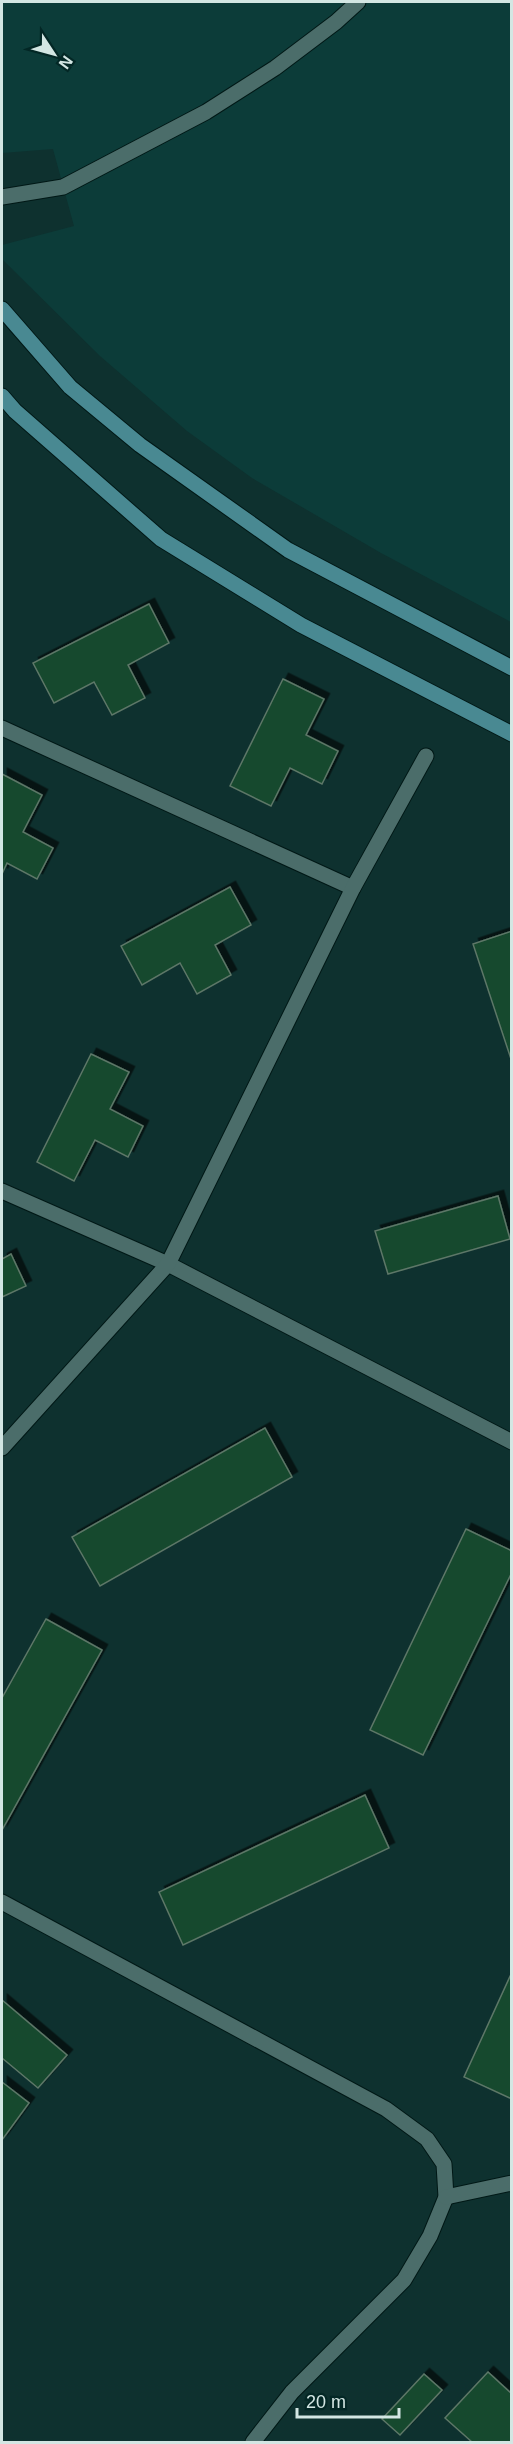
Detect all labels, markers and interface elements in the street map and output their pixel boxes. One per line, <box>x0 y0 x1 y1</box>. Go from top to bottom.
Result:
north arrow <box>24 24 84 84</box>
text: N <box>55 53 76 72</box>
scale bar <box>297 2381 399 2419</box>
text: 20 m <box>306 2392 346 2412</box>

